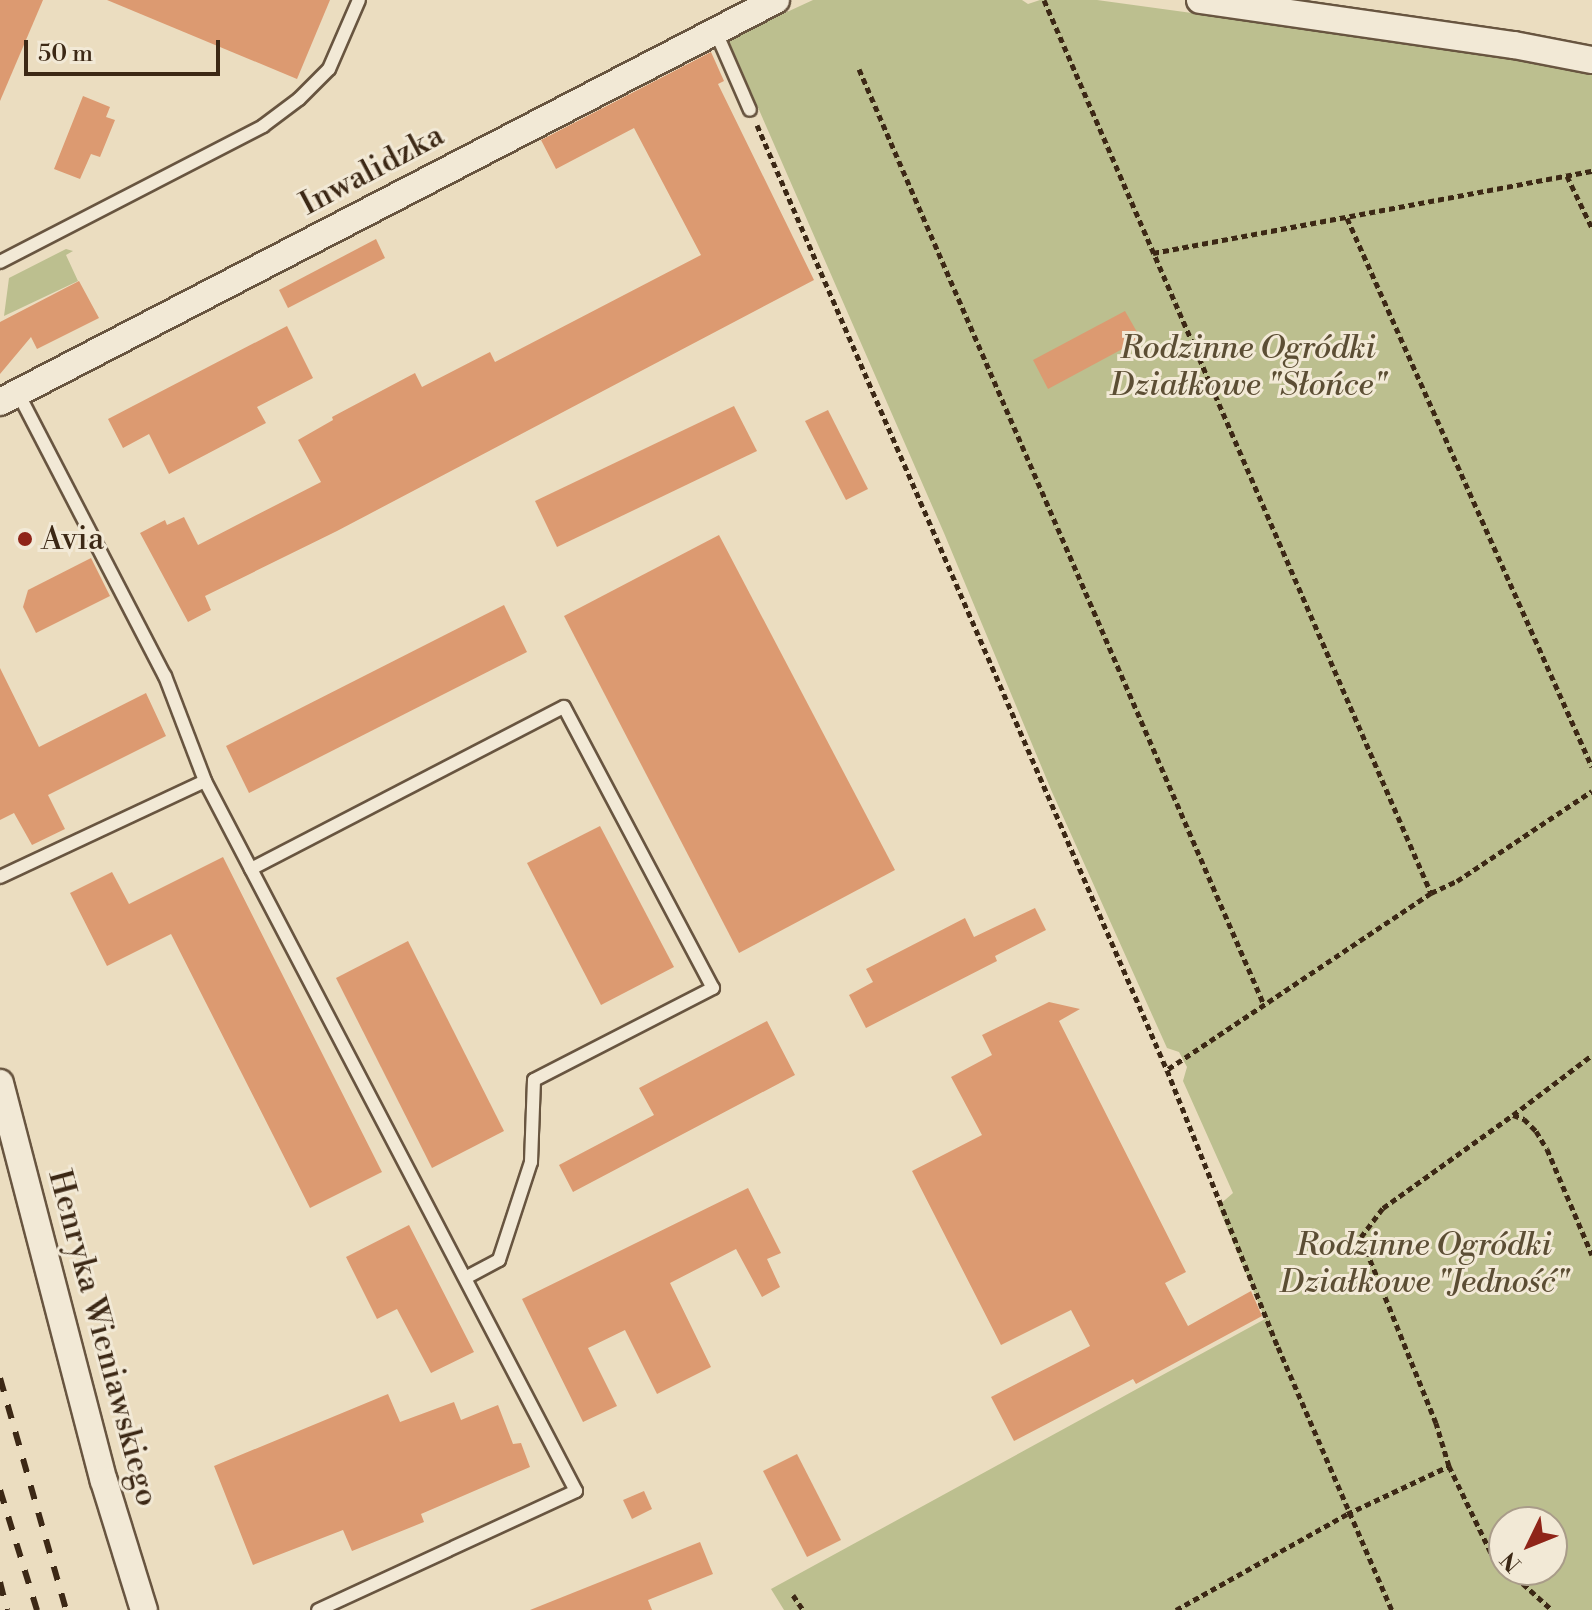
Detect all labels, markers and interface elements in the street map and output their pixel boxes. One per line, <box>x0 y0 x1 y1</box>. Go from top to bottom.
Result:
scale bar <box>28 24 224 74</box>
text: 50 m <box>38 39 93 69</box>
street label: Inwalidzka <box>294 116 450 224</box>
park label: Rodzinne Ogródki Działkowe "Słońce" <box>1110 330 1386 405</box>
place label: Avia <box>41 520 104 558</box>
marker: Avia <box>16 530 34 548</box>
street label: Henryka Wieniawskiego <box>40 1166 166 1510</box>
park label: Rodzinne Ogródki Działkowe "Jedność" <box>1280 1227 1568 1302</box>
north arrow <box>1488 1506 1568 1586</box>
text: N <box>1496 1546 1527 1577</box>

